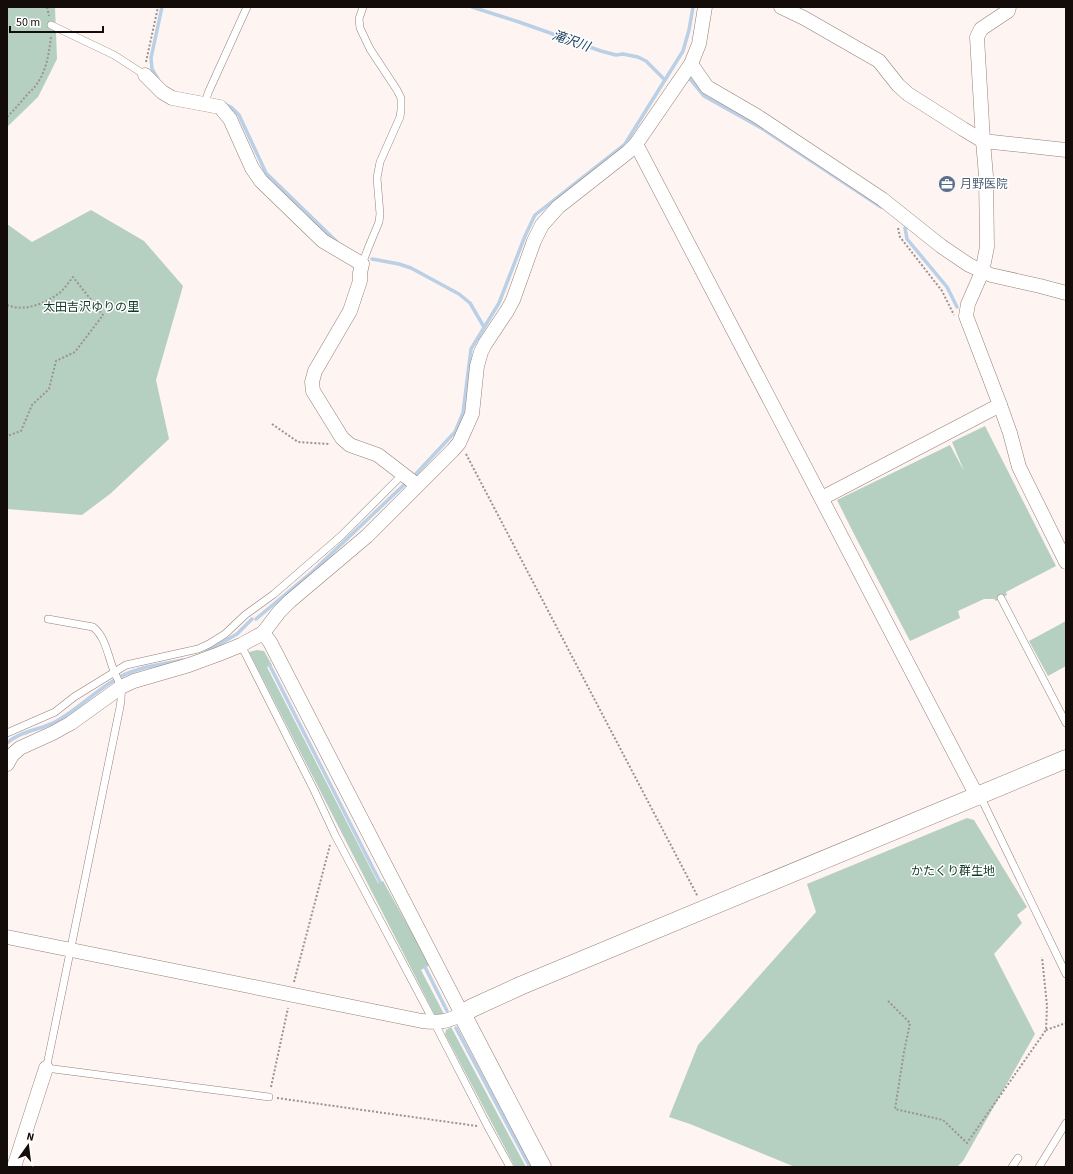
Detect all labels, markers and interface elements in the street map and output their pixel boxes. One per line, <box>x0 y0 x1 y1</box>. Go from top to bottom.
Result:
scale bar <box>10 8 103 34</box>
text: 50 m <box>16 14 40 31</box>
water label: 滝沢川 <box>550 26 594 57</box>
office icon: 月野医院 <box>937 174 957 194</box>
place label: 月野医院 <box>960 176 1008 193</box>
park label: 太田吉沢ゆりの里 <box>43 299 139 316</box>
park label: かたくり群生地 <box>911 863 995 880</box>
north arrow <box>8 1126 48 1166</box>
text: N <box>25 1129 36 1145</box>

